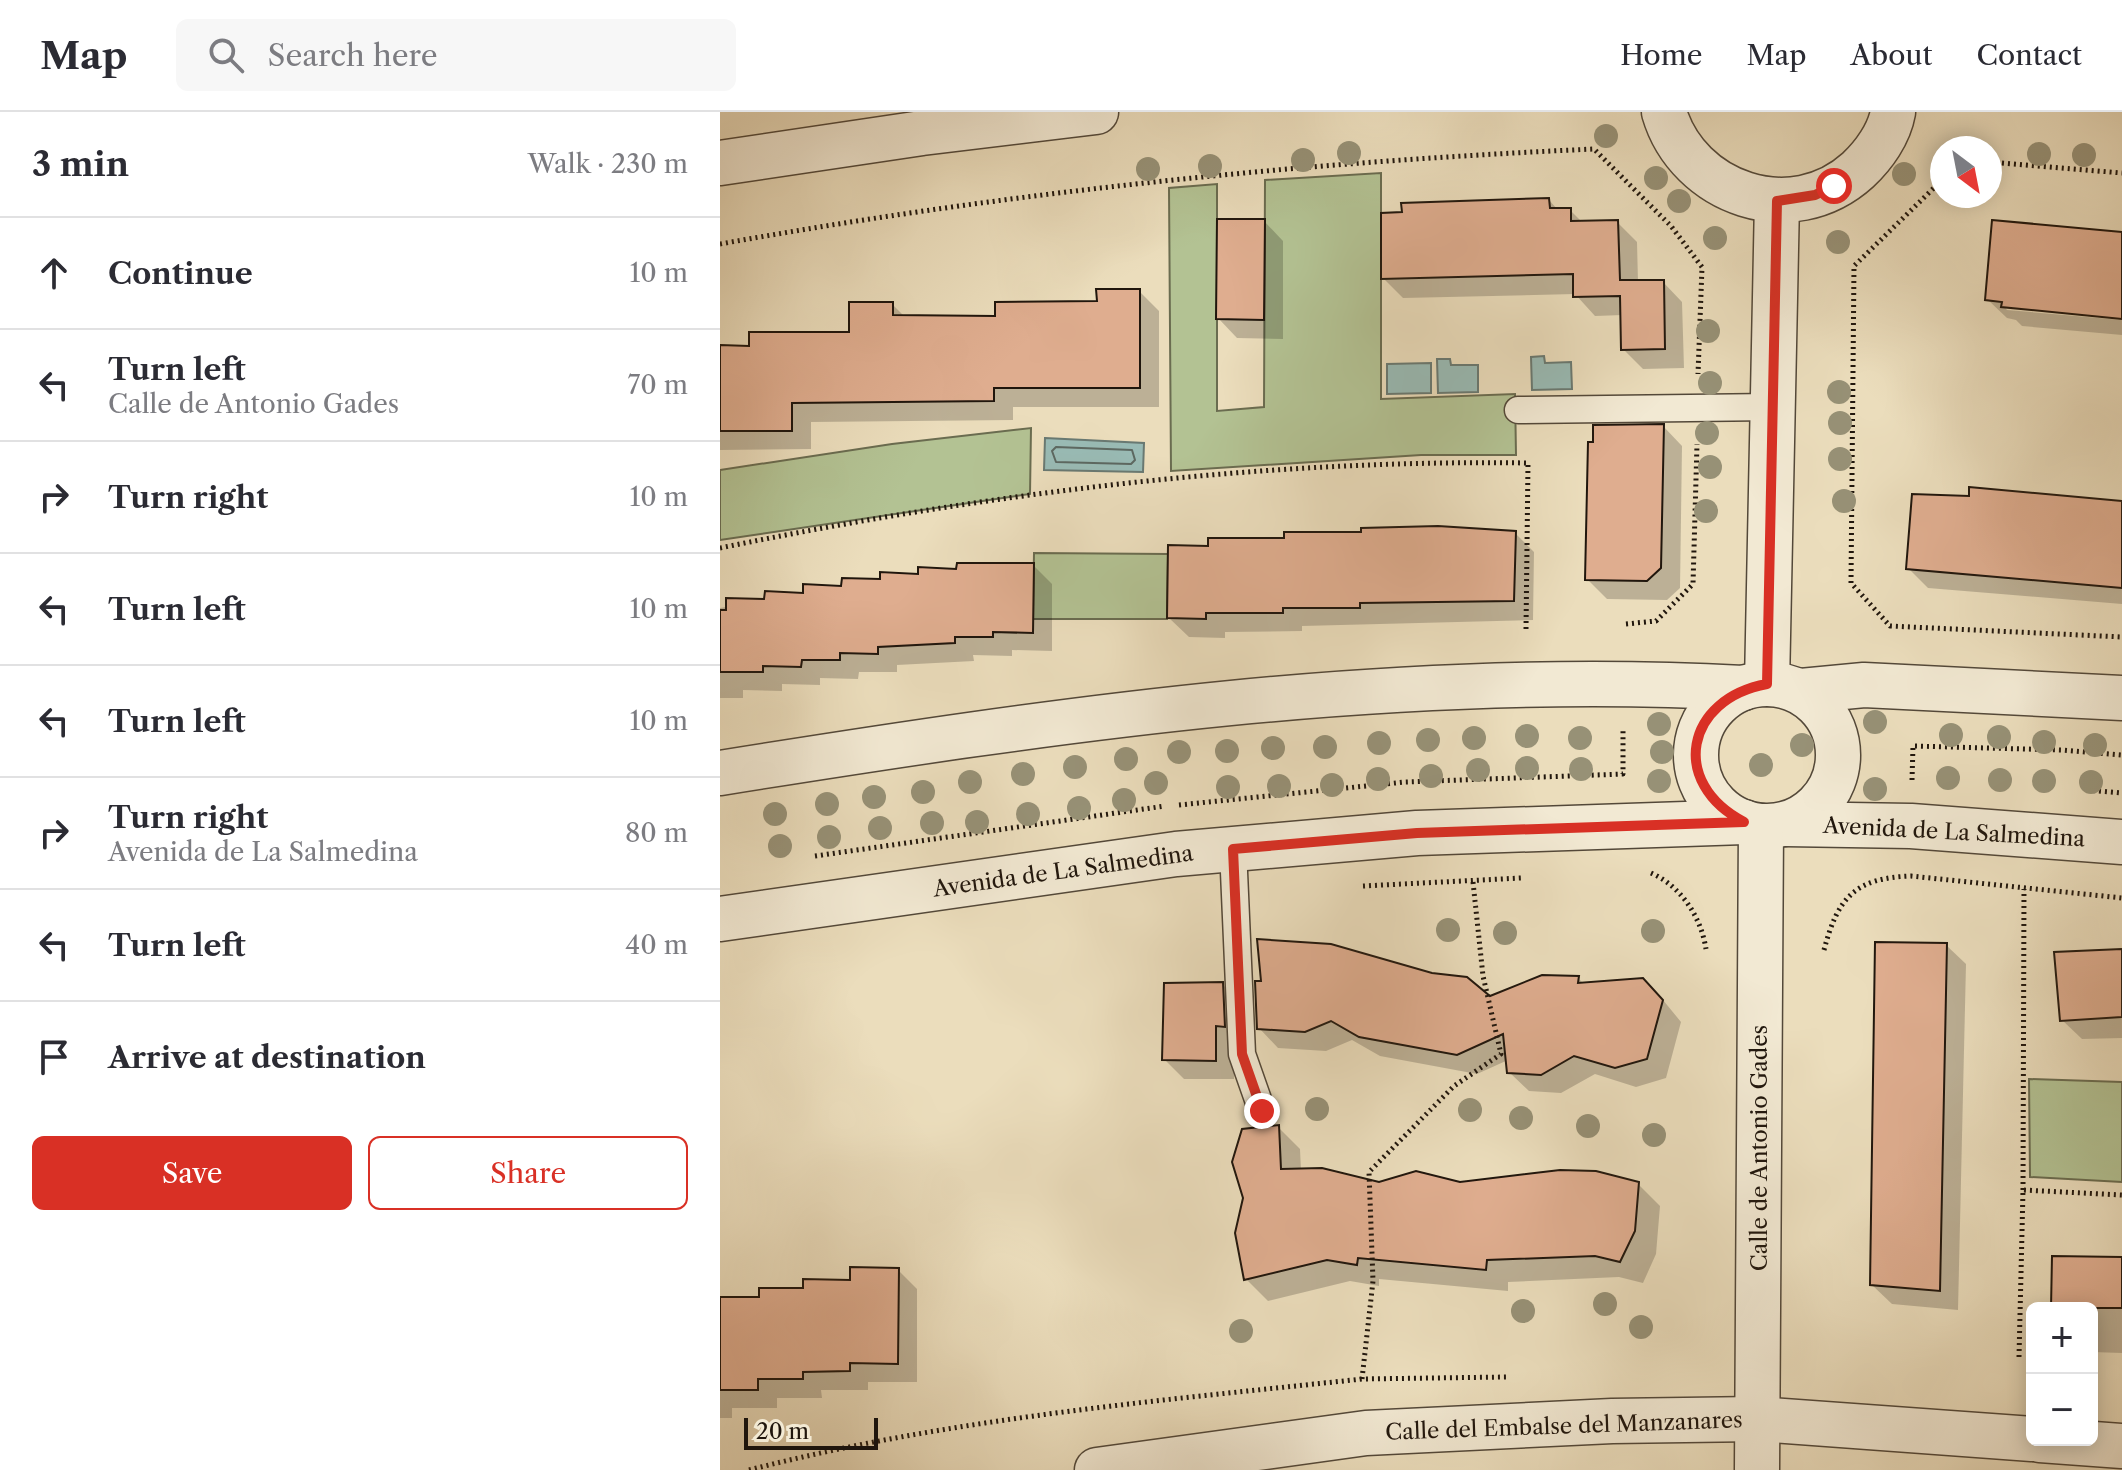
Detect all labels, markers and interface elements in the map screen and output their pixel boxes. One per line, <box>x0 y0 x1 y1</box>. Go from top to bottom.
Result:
search box <box>176 19 736 91</box>
text: Map <box>40 32 128 79</box>
icon: search <box>204 33 248 77</box>
text: Search here <box>268 37 438 74</box>
text: Home <box>1620 38 1702 72</box>
text: Map <box>1746 38 1806 72</box>
text: About <box>1850 38 1932 72</box>
text: Contact <box>1976 38 2082 72</box>
north arrow <box>1930 136 2002 208</box>
text: 3 min <box>32 143 129 185</box>
text: Walk · 230 m <box>528 148 688 180</box>
route start <box>1816 168 1852 204</box>
icon: ahead <box>32 251 76 295</box>
text: Continue <box>108 255 253 292</box>
text: 10 m <box>629 257 688 289</box>
text: Turn left <box>108 351 245 388</box>
icon: left <box>32 363 76 407</box>
text: 70 m <box>628 369 688 401</box>
text: Calle de Antonio Gades <box>108 388 399 420</box>
icon: right <box>32 475 76 519</box>
text: Turn right <box>108 479 268 516</box>
text: 10 m <box>629 481 688 513</box>
icon: left <box>32 587 76 631</box>
text: Turn left <box>108 591 245 628</box>
text: 10 m <box>629 593 688 625</box>
icon: left <box>32 699 76 743</box>
text: Turn left <box>108 703 245 740</box>
text: 10 m <box>629 705 688 737</box>
text: Turn right <box>108 799 268 836</box>
icon: right <box>32 811 76 855</box>
street label: Avenida de La Salmedina <box>1821 812 2086 852</box>
text: 80 m <box>625 817 688 849</box>
text: Avenida de La Salmedina <box>108 836 418 868</box>
street label: Avenida de La Salmedina <box>930 839 1195 903</box>
icon: left <box>32 923 76 967</box>
text: Turn left <box>108 927 245 964</box>
text: 40 m <box>625 929 688 961</box>
street label: Calle de Antonio Gades <box>1746 1025 1773 1271</box>
icon: arrive <box>32 1035 76 1079</box>
text: Arrive at destination <box>108 1039 426 1076</box>
route end <box>1244 1093 1280 1129</box>
button: Save <box>32 1136 352 1210</box>
button: Share <box>368 1136 688 1210</box>
map controls <box>2026 1302 2098 1446</box>
button: + <box>2026 1302 2098 1374</box>
button: − <box>2026 1374 2098 1446</box>
street label: Calle del Embalse del Manzanares <box>1385 1406 1743 1446</box>
scale bar <box>744 1414 878 1450</box>
text: 20 m <box>756 1418 809 1445</box>

